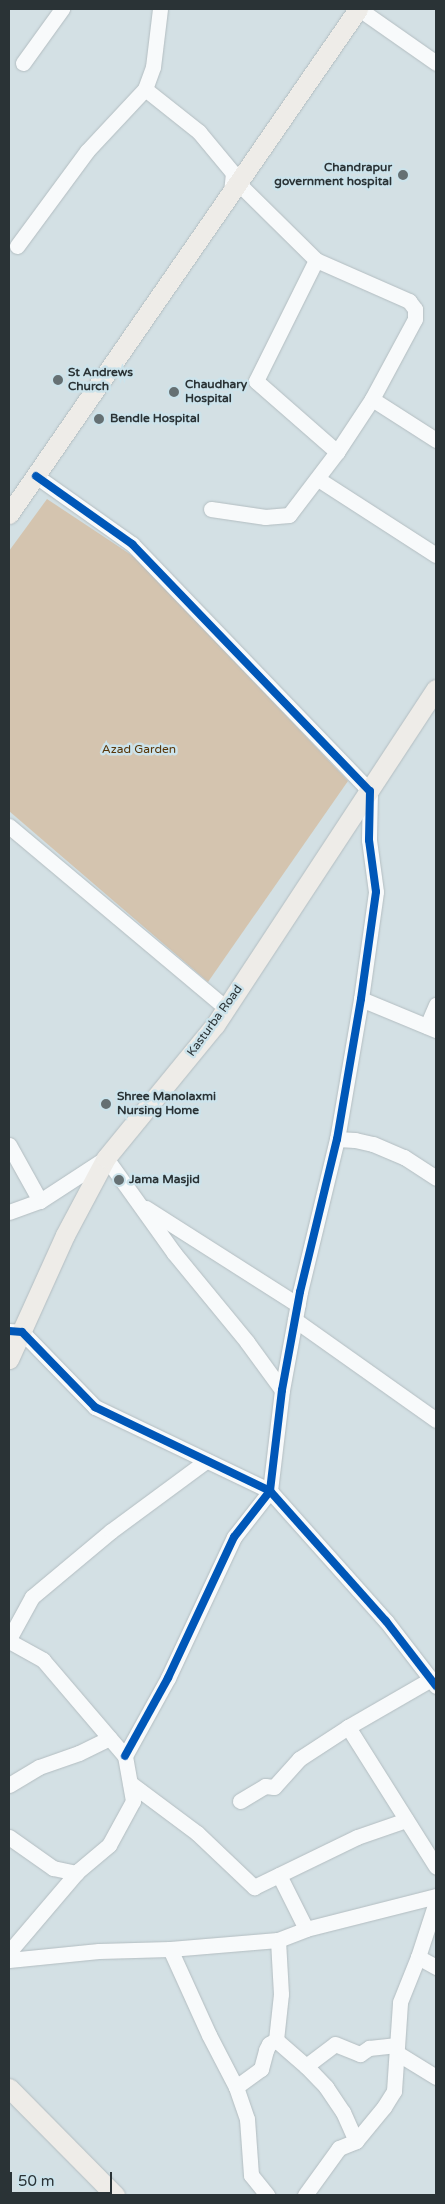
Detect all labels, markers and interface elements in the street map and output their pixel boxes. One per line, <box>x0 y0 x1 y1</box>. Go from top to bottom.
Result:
place label: Chandrapur government hospital <box>274 161 392 189</box>
marker: Chandrapur government hospital <box>396 168 410 182</box>
place label: St Andrews Church <box>68 366 133 394</box>
marker: St Andrews Church <box>52 374 64 386</box>
place label: Chaudhary Hospital <box>185 378 247 406</box>
marker: Chaudhary Hospital <box>167 385 181 399</box>
marker: Bendle Hospital <box>92 412 106 426</box>
place label: Bendle Hospital <box>110 412 200 426</box>
park label: Azad Garden <box>102 743 176 757</box>
street label: Kasturba Road <box>184 983 246 1059</box>
place label: Shree Manolaxmi Nursing Home <box>117 1090 216 1118</box>
marker: Shree Manolaxmi Nursing Home <box>99 1097 113 1111</box>
place label: Jama Masjid <box>129 1173 200 1187</box>
marker: Jama Masjid <box>113 1174 125 1186</box>
scale bar <box>12 2162 115 2194</box>
text: 50 m <box>18 2172 55 2190</box>

